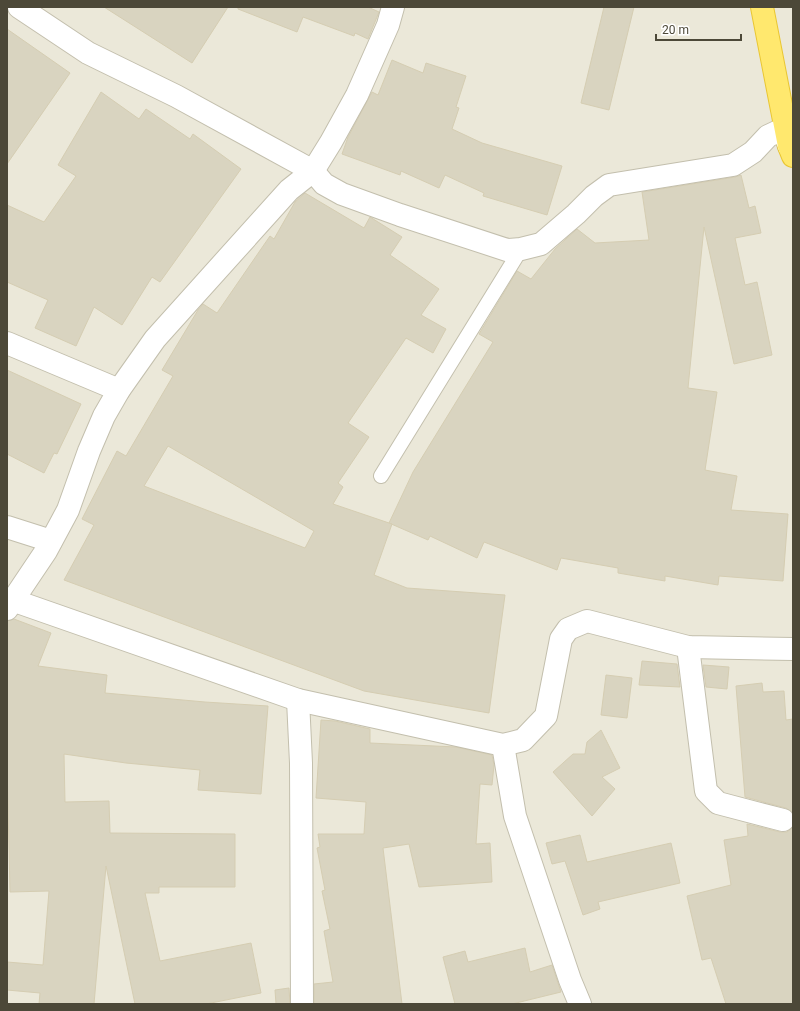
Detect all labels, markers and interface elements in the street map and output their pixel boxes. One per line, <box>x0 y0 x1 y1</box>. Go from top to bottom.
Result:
scale bar <box>656 16 741 42</box>
text: 20 m <box>662 23 689 37</box>

